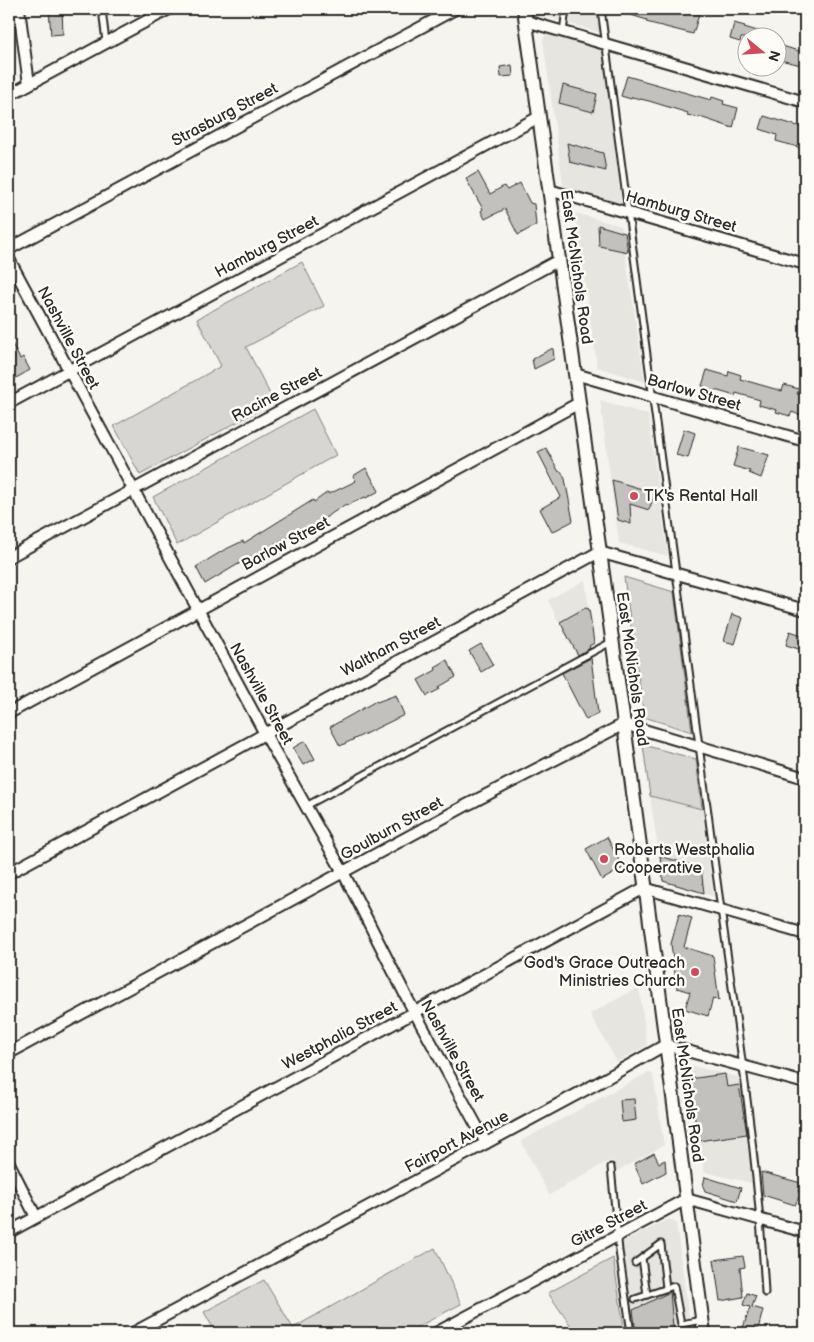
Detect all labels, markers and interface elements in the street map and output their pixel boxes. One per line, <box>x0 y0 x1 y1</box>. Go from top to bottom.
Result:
north arrow <box>736 28 786 78</box>
text: N <box>764 48 784 63</box>
street label: Strasburg Street <box>169 79 281 151</box>
street label: Hamburg Street <box>623 187 739 237</box>
street label: East McNichols Road <box>556 189 596 345</box>
street label: Hamburg Street <box>212 212 322 282</box>
street label: Nashville Street <box>33 283 103 393</box>
street label: Racine Street <box>229 363 325 427</box>
street label: Barlow Street <box>645 371 743 416</box>
place label: TK's Rental Hall <box>644 487 758 506</box>
marker: TK's Rental Hall <box>628 490 640 502</box>
street label: Barlow Street <box>239 513 333 575</box>
street label: East McNichols Road <box>612 591 652 747</box>
street label: Waltham Street <box>338 613 444 681</box>
street label: Nashville Street <box>225 640 297 748</box>
street label: Goulburn Street <box>338 793 446 865</box>
place label: Roberts Westphalia Cooperative <box>614 841 755 878</box>
marker: Roberts Westphalia Cooperative <box>598 853 610 865</box>
place label: God's Grace Outreach Ministries Church <box>524 954 685 991</box>
marker: God's Grace Outreach Ministries Church <box>689 966 701 978</box>
street label: Nashville Street <box>416 997 488 1105</box>
street label: Westphalia Street <box>279 998 401 1074</box>
street label: East McNichols Road <box>667 1007 707 1163</box>
street label: Fairport Avenue <box>402 1106 513 1177</box>
street label: Gitre Street <box>568 1196 650 1252</box>

